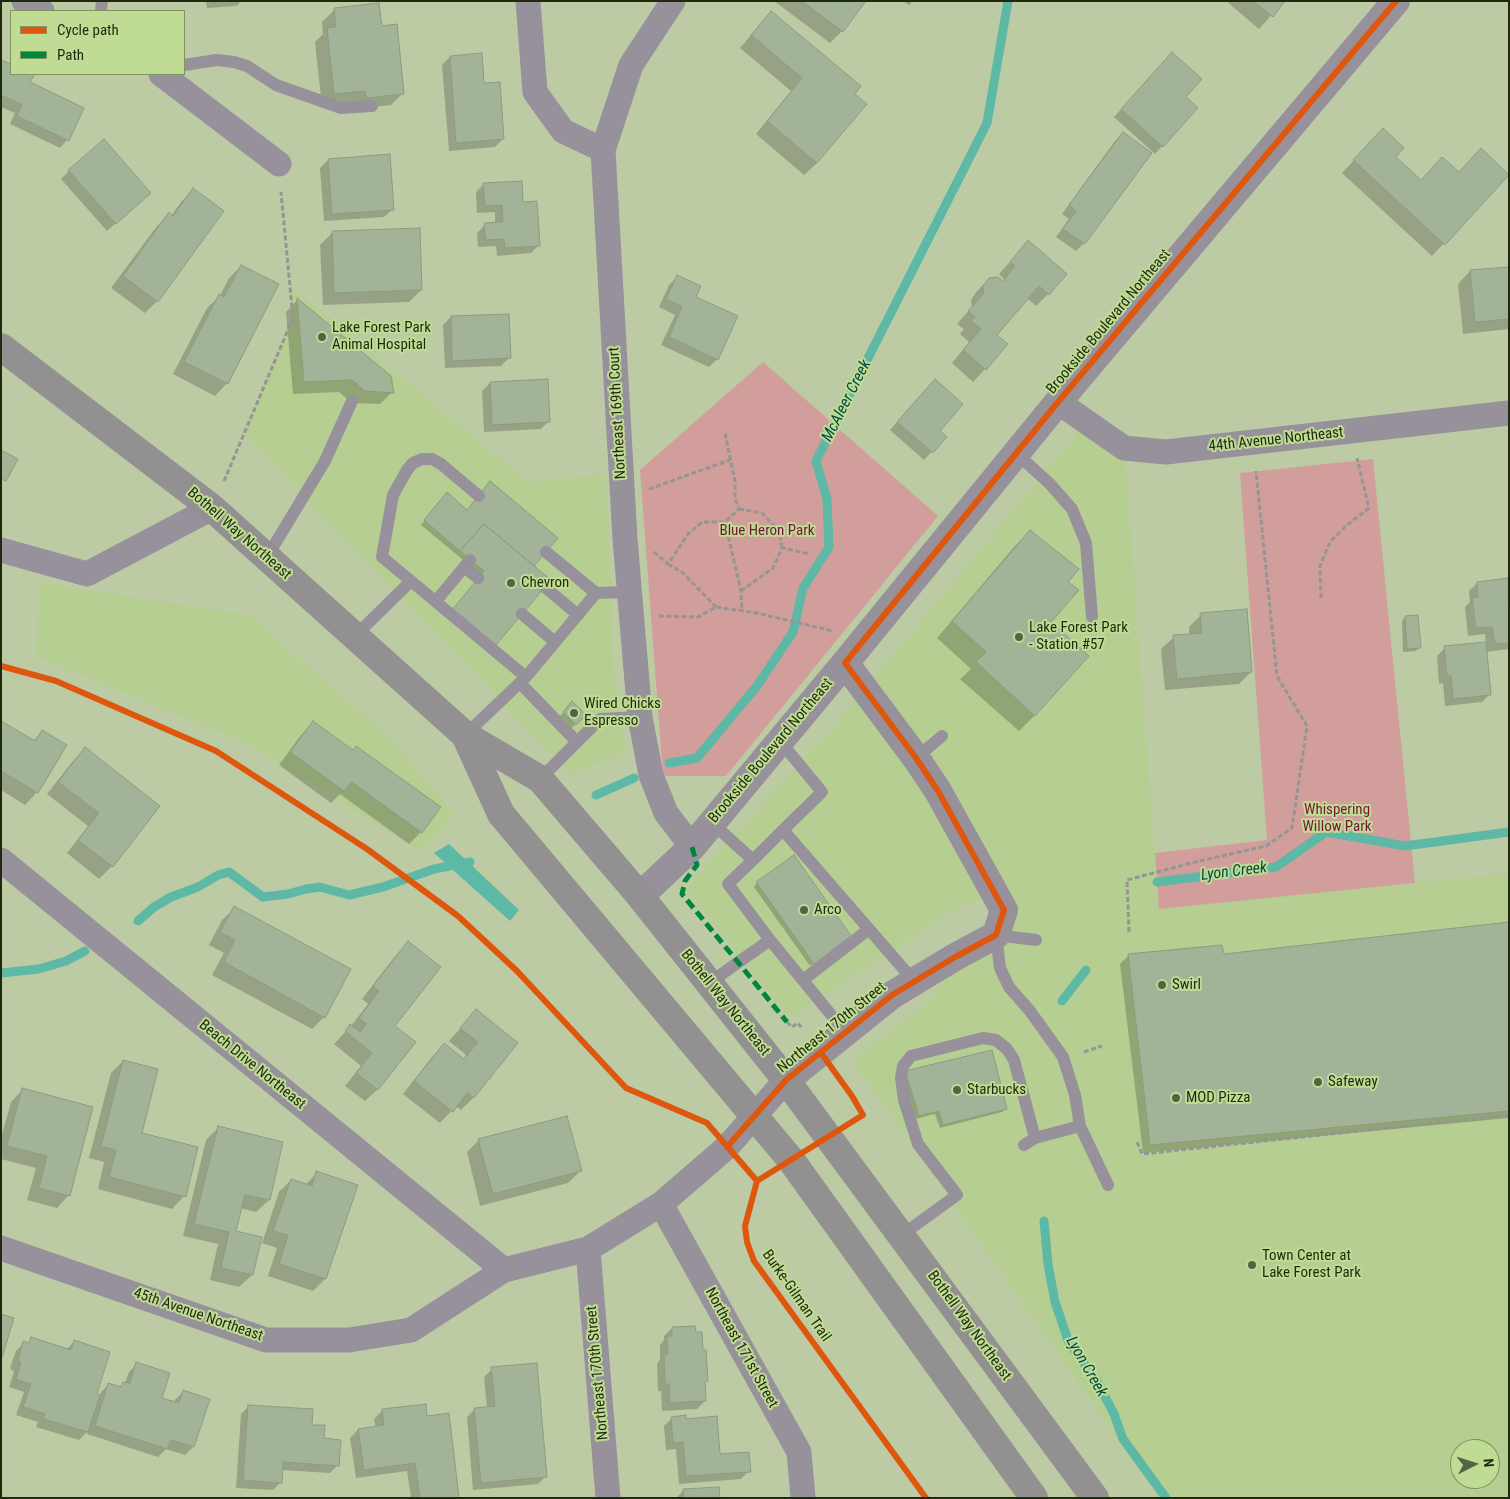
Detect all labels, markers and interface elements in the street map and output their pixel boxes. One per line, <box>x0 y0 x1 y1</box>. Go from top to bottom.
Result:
legend <box>10 10 185 75</box>
text: Cycle path <box>57 21 119 39</box>
text: Path <box>57 46 84 64</box>
street label: Brookside Boulevard Northeast <box>1043 246 1175 398</box>
place label: Lake Forest Park Animal Hospital <box>332 319 431 354</box>
marker: Lake Forest Park Animal Hospital <box>316 331 328 343</box>
street label: Northeast 169th Court <box>606 346 630 480</box>
water label: McAleer Creek <box>818 357 876 445</box>
street label: 44th Avenue Northeast <box>1208 424 1344 456</box>
street label: Bothell Way Northeast <box>183 484 295 584</box>
park label: Blue Heron Park <box>719 522 815 540</box>
place label: Chevron <box>521 574 569 592</box>
marker: Chevron <box>505 577 517 589</box>
place label: Lake Forest Park - Station #57 <box>1029 619 1128 654</box>
marker: Lake Forest Park - Station #57 <box>1013 631 1025 643</box>
street label: Brookside Boulevard Northeast <box>705 675 837 827</box>
place label: Wired Chicks Espresso <box>584 695 661 730</box>
marker: Wired Chicks Espresso <box>568 707 580 719</box>
park label: Whispering Willow Park <box>1302 801 1372 836</box>
water label: Lyon Creek <box>1200 858 1268 886</box>
place label: Arco <box>814 901 842 919</box>
marker: Arco <box>798 904 810 916</box>
street label: Bothell Way Northeast <box>677 946 773 1060</box>
place label: Swirl <box>1172 976 1201 994</box>
street label: Northeast 170th Street <box>774 979 890 1077</box>
marker: Swirl <box>1156 979 1168 991</box>
street label: Beach Drive Northeast <box>195 1016 309 1114</box>
place label: Safeway <box>1328 1073 1378 1091</box>
marker: Safeway <box>1312 1076 1324 1088</box>
place label: Starbucks <box>967 1081 1026 1099</box>
marker: Starbucks <box>951 1084 963 1096</box>
place label: MOD Pizza <box>1186 1089 1250 1107</box>
marker: MOD Pizza <box>1170 1092 1182 1104</box>
street label: Burke-Gilman Trail <box>758 1247 834 1345</box>
place label: Town Center at Lake Forest Park <box>1262 1247 1361 1282</box>
marker: Town Center at Lake Forest Park <box>1246 1259 1258 1271</box>
street label: Bothell Way Northeast <box>923 1267 1015 1385</box>
street label: 45th Avenue Northeast <box>131 1284 265 1346</box>
street label: Northeast 171st Street <box>701 1285 781 1411</box>
street label: Northeast 170th Street <box>583 1305 613 1441</box>
water label: Lyon Creek <box>1061 1333 1111 1401</box>
north arrow <box>1450 1439 1500 1489</box>
text: N <box>1481 1458 1497 1468</box>

